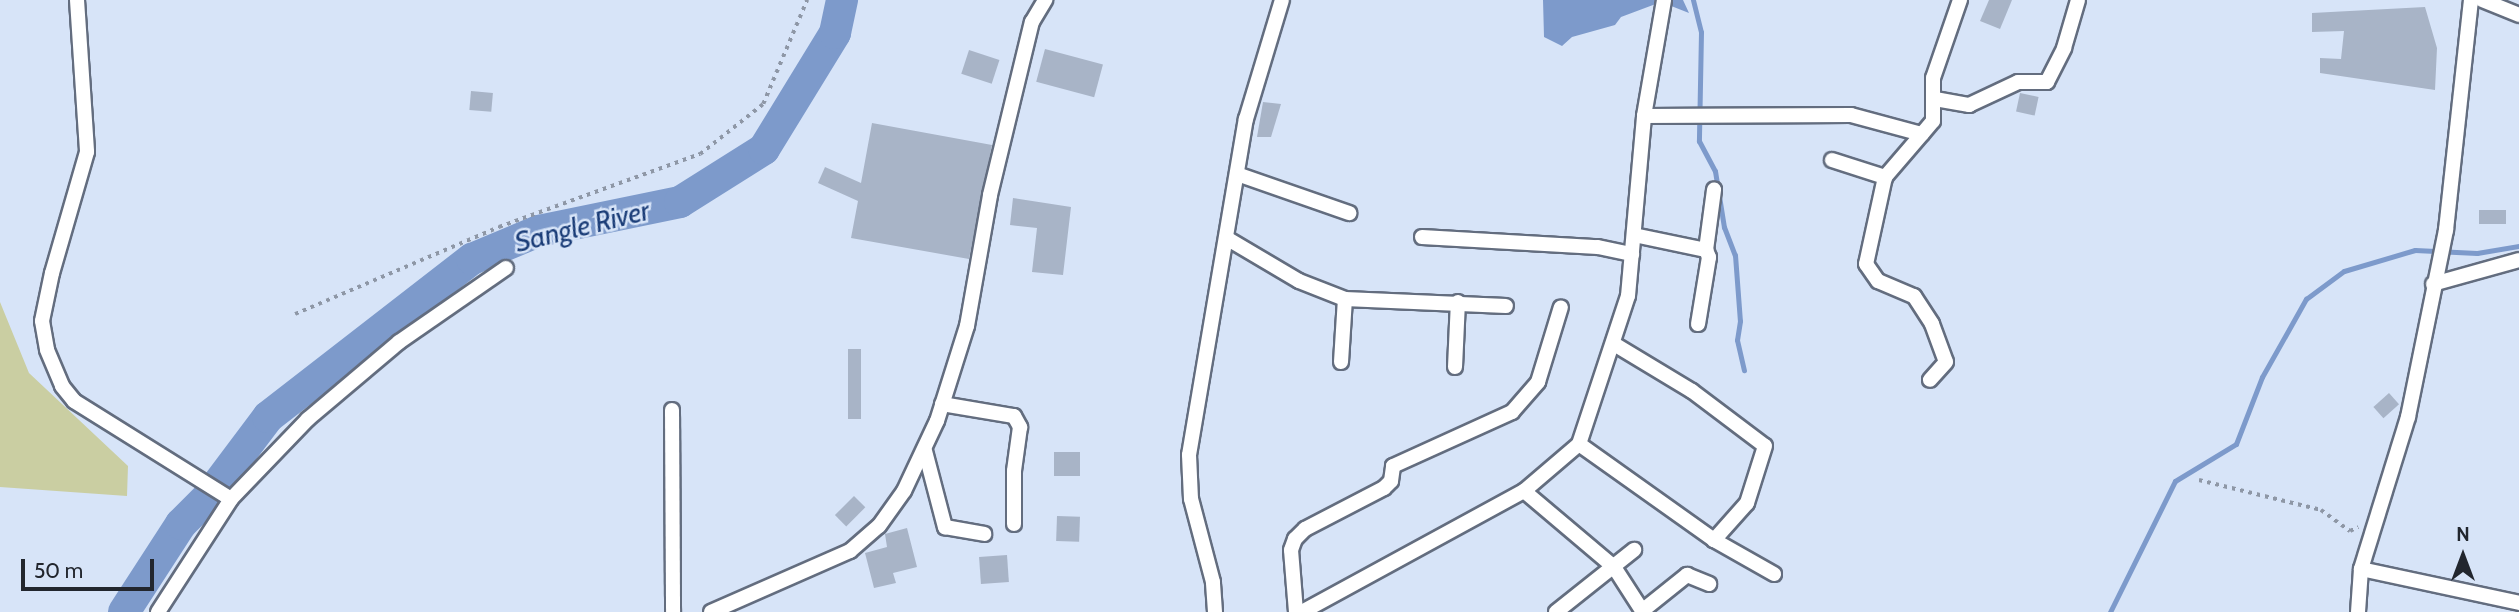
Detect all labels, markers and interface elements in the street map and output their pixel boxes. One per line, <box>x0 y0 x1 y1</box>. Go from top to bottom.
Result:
water label: Sangle River <box>511 193 653 259</box>
north arrow <box>2428 521 2498 591</box>
text: N <box>2456 523 2470 546</box>
scale bar <box>24 546 158 590</box>
text: 50 m <box>34 558 83 583</box>

